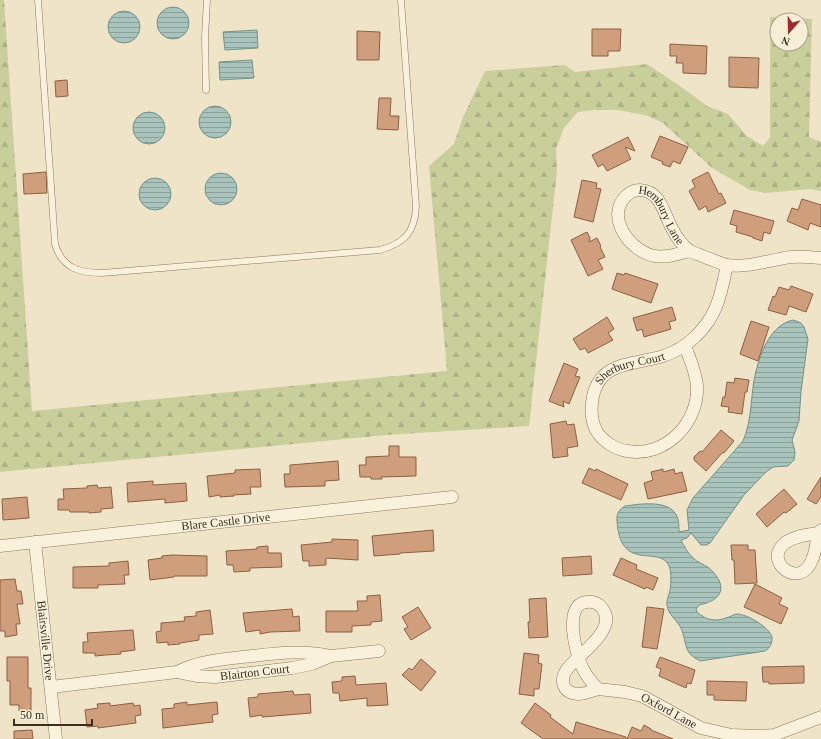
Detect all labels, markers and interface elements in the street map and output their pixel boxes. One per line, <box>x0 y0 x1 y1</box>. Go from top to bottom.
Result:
north arrow <box>769 12 809 52</box>
text: N <box>780 34 791 48</box>
street label: Hembury Lane <box>638 183 687 248</box>
street label: Sherbury Court <box>592 349 667 387</box>
street label: Blare Castle Drive <box>180 510 271 533</box>
street label: Blairsville Drive <box>34 600 57 681</box>
street label: Blairton Court <box>219 661 291 683</box>
street label: Oxford Lane <box>639 690 699 731</box>
scale bar <box>14 701 92 727</box>
text: 50 m <box>20 708 45 722</box>

